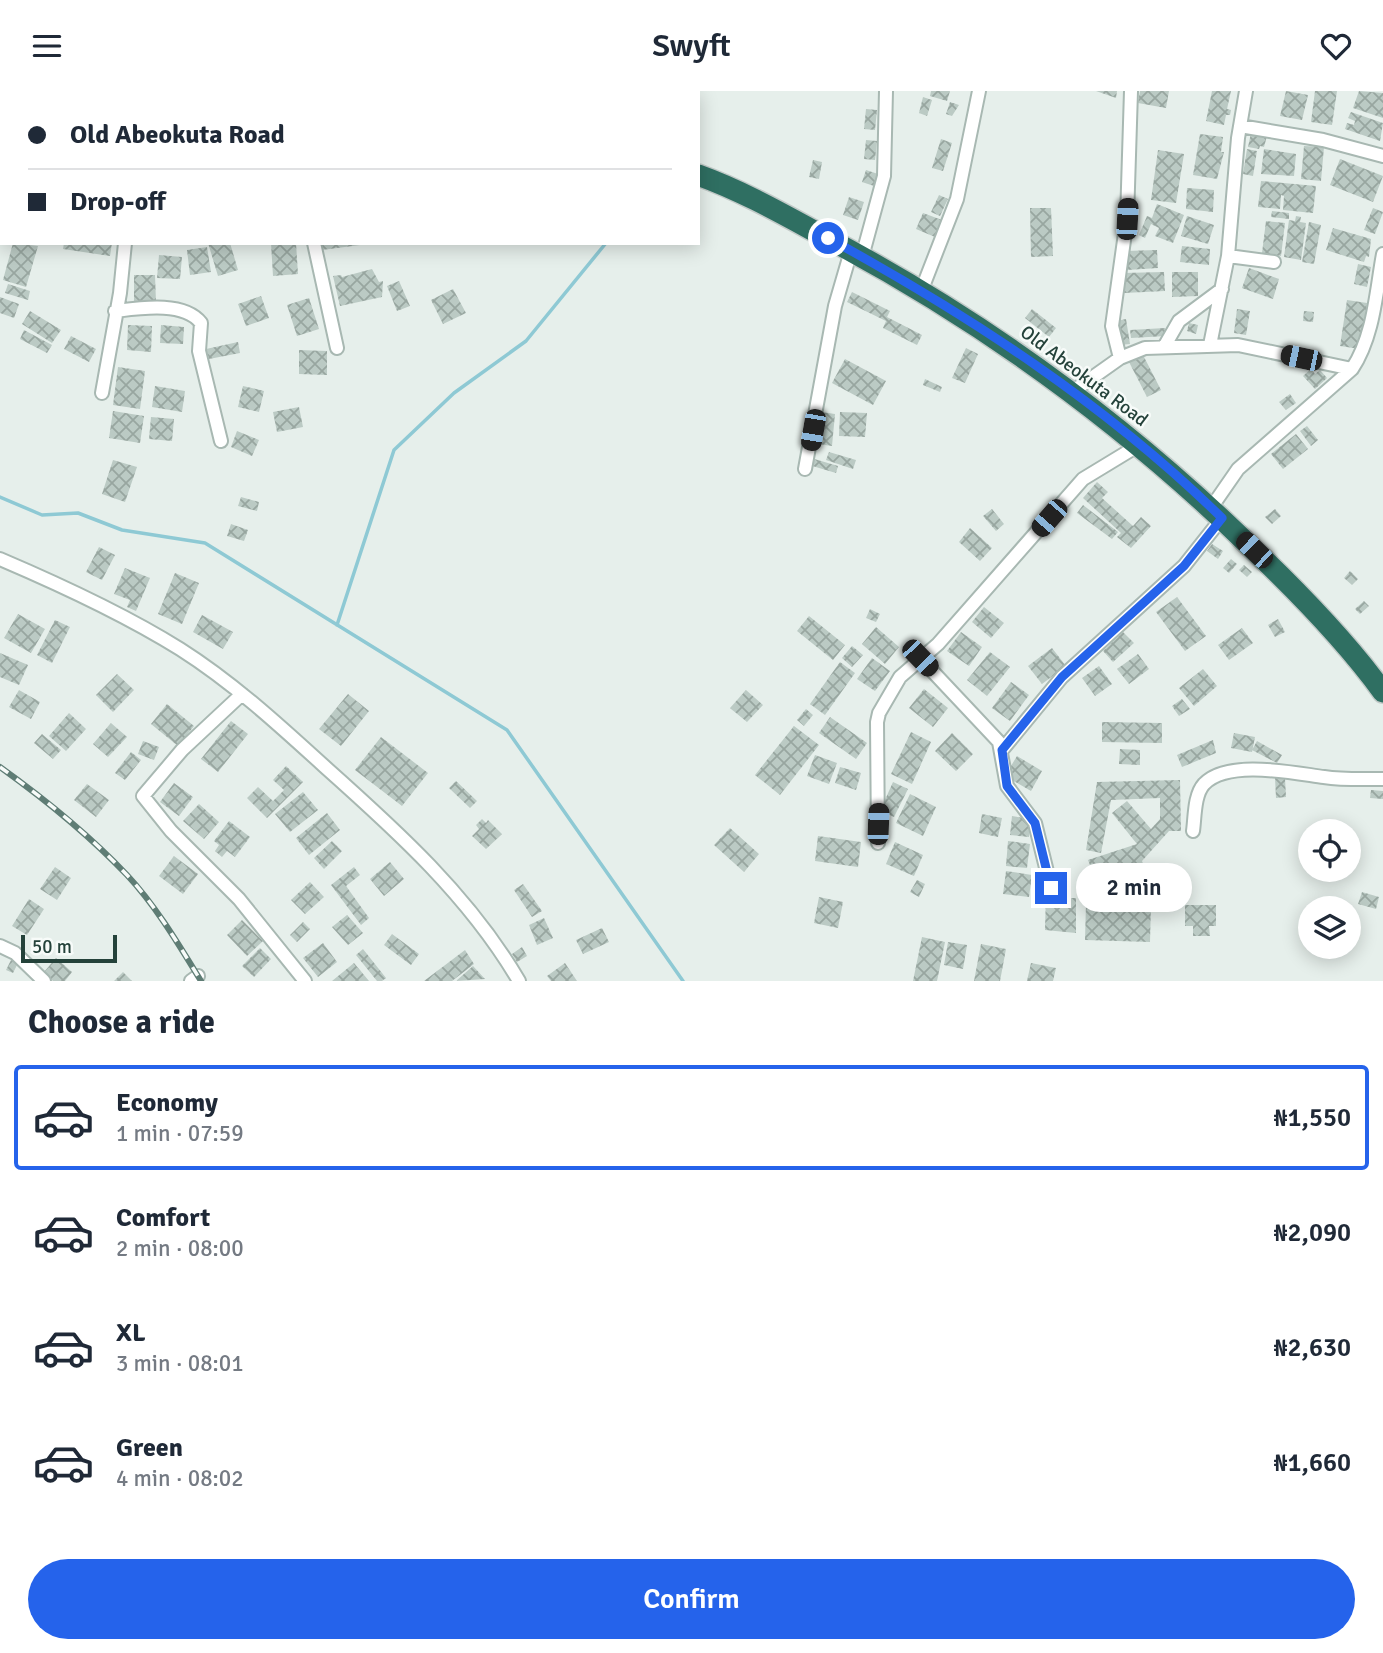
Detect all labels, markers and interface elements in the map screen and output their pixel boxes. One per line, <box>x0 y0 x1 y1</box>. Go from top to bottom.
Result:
text: Swyft <box>652 26 731 65</box>
icon: menu <box>28 27 66 65</box>
icon: heart <box>1317 27 1355 65</box>
text: Old Abeokuta Road <box>70 119 285 151</box>
text: Drop-off <box>70 186 166 218</box>
car <box>1116 197 1139 241</box>
route start <box>812 222 844 254</box>
street label: Old Abeokuta Road <box>1015 320 1153 432</box>
car <box>1279 343 1324 373</box>
car <box>800 407 827 453</box>
car <box>1028 495 1071 541</box>
car <box>1232 528 1277 572</box>
car <box>898 636 943 680</box>
car <box>867 803 890 845</box>
map controls <box>1298 819 1361 959</box>
button: locate <box>1298 819 1361 882</box>
callout: 2 min <box>1076 863 1191 913</box>
route end <box>1035 872 1067 904</box>
text: 2 min <box>1106 873 1162 902</box>
button: layers <box>1298 896 1361 959</box>
scale bar <box>21 932 117 964</box>
text: 50 m <box>32 935 72 959</box>
text: Choose a ride <box>28 1003 215 1042</box>
icon: car <box>32 1086 95 1149</box>
text: Economy <box>116 1087 218 1119</box>
text: ₦1,550 <box>1273 1102 1351 1134</box>
text: 1 min · 07:59 <box>116 1119 244 1148</box>
icon: car <box>32 1201 95 1264</box>
text: Comfort <box>116 1202 210 1234</box>
text: ₦2,090 <box>1273 1217 1351 1249</box>
text: 2 min · 08:00 <box>116 1234 244 1263</box>
icon: car <box>32 1316 95 1379</box>
text: XL <box>116 1317 146 1349</box>
text: ₦2,630 <box>1273 1332 1351 1364</box>
text: 3 min · 08:01 <box>116 1349 244 1378</box>
icon: car <box>32 1431 95 1494</box>
text: Green <box>116 1432 183 1464</box>
text: ₦1,660 <box>1273 1447 1351 1479</box>
text: 4 min · 08:02 <box>116 1464 244 1493</box>
button: Confirm <box>28 1559 1355 1639</box>

